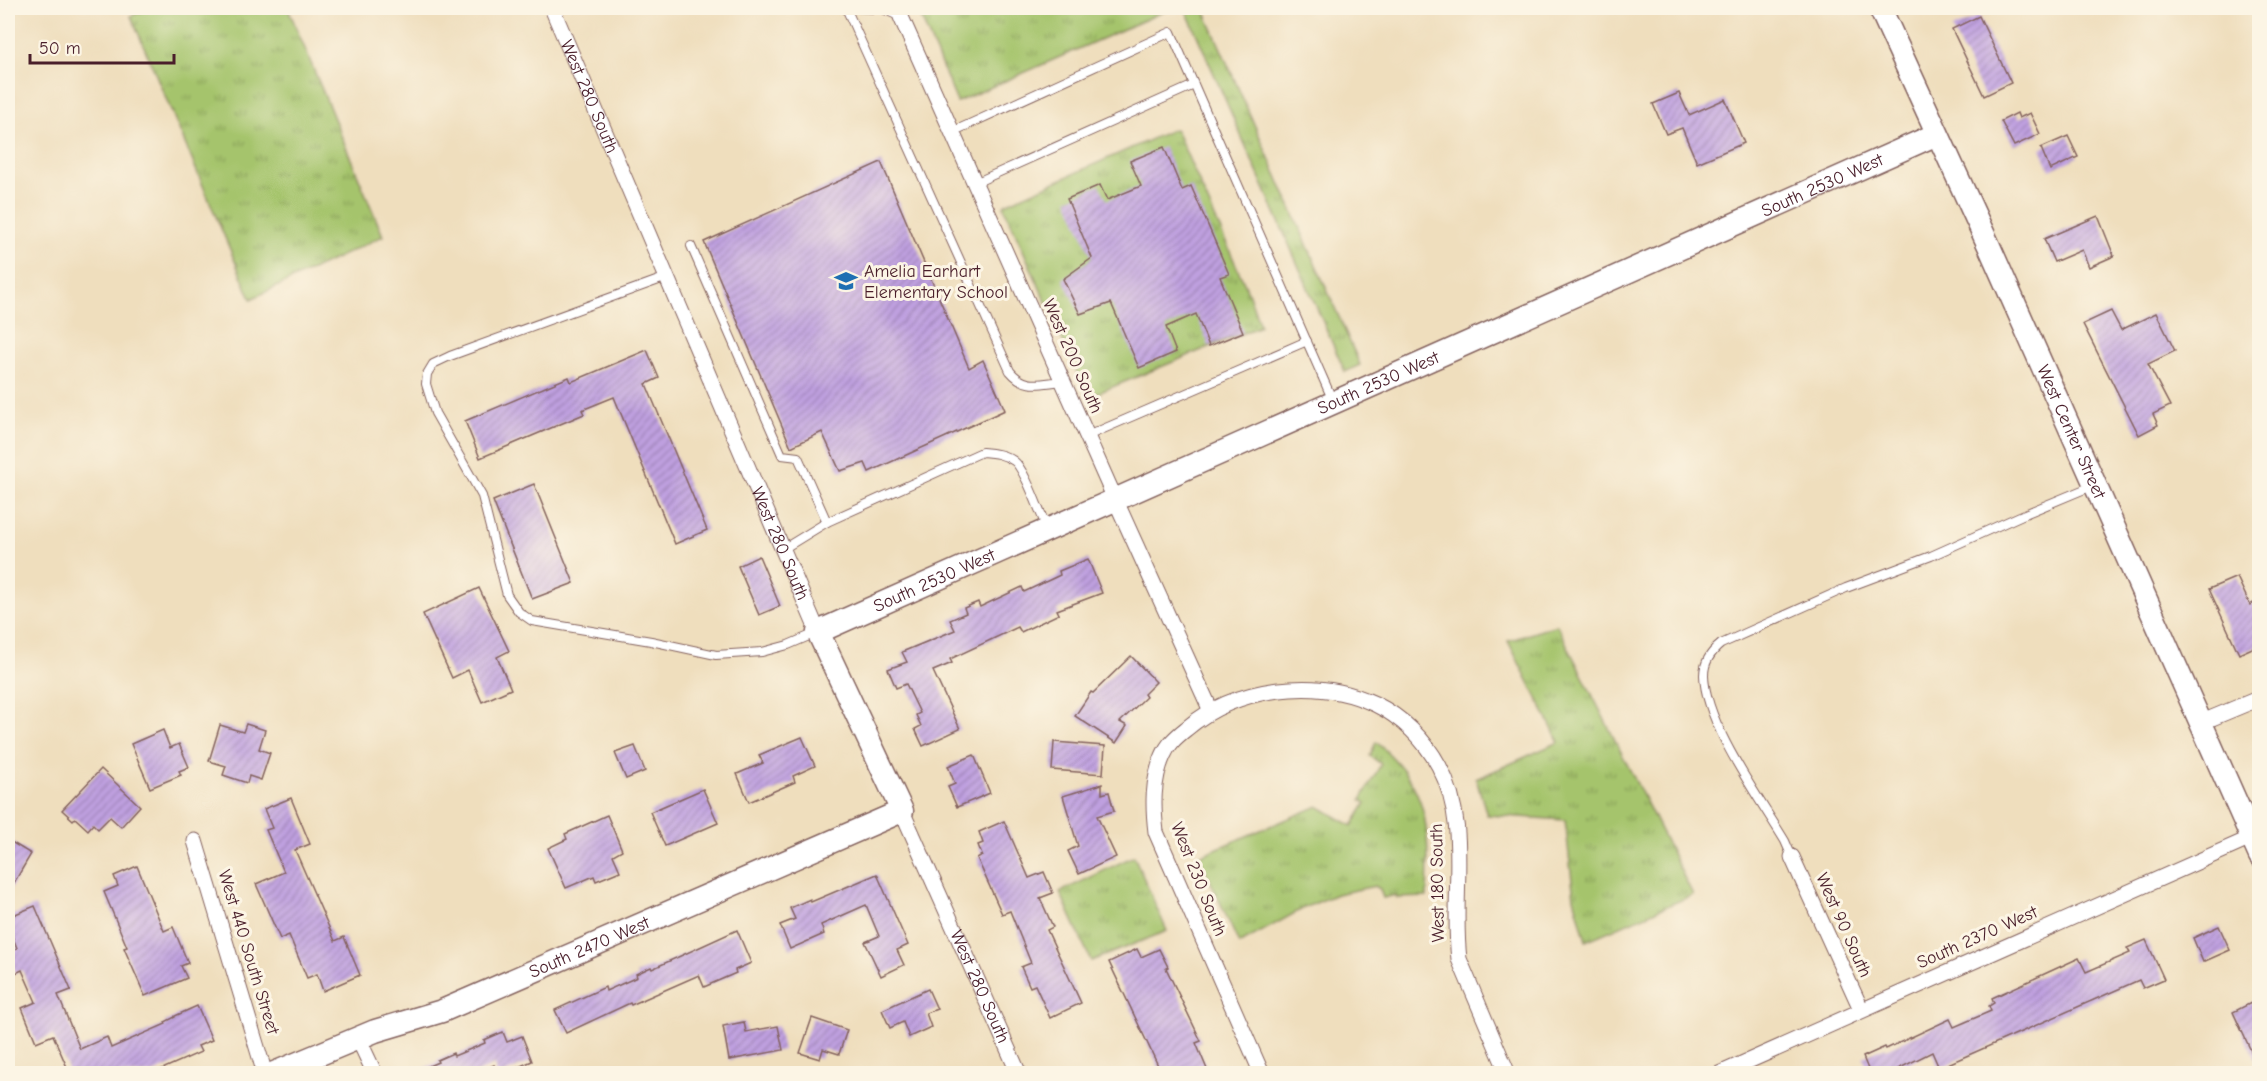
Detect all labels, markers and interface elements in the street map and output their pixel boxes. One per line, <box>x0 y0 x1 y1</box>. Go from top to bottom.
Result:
scale bar <box>30 27 174 65</box>
street label: West 280 South <box>556 37 623 156</box>
text: 50 m <box>39 38 81 59</box>
street label: South 2530 West <box>1758 149 1887 222</box>
place label: Amelia Earhart Elementary School <box>864 261 1008 303</box>
school or university icon: Amelia Earhart Elementary School <box>833 268 859 294</box>
street label: West 200 South <box>1038 296 1107 417</box>
street label: South 2530 West <box>1314 347 1443 419</box>
street label: West Center Street <box>2032 362 2110 503</box>
street label: West 280 South <box>746 484 813 603</box>
street label: South 2530 West <box>870 544 999 617</box>
street label: West 230 South <box>1166 819 1231 939</box>
street label: West 180 South <box>1426 823 1449 943</box>
street label: West 440 South Street <box>213 867 284 1038</box>
street label: West 90 South <box>1811 870 1876 981</box>
street label: South 2370 West <box>1914 901 2041 973</box>
street label: South 2470 West <box>526 912 654 983</box>
street label: West 280 South <box>945 927 1014 1046</box>

